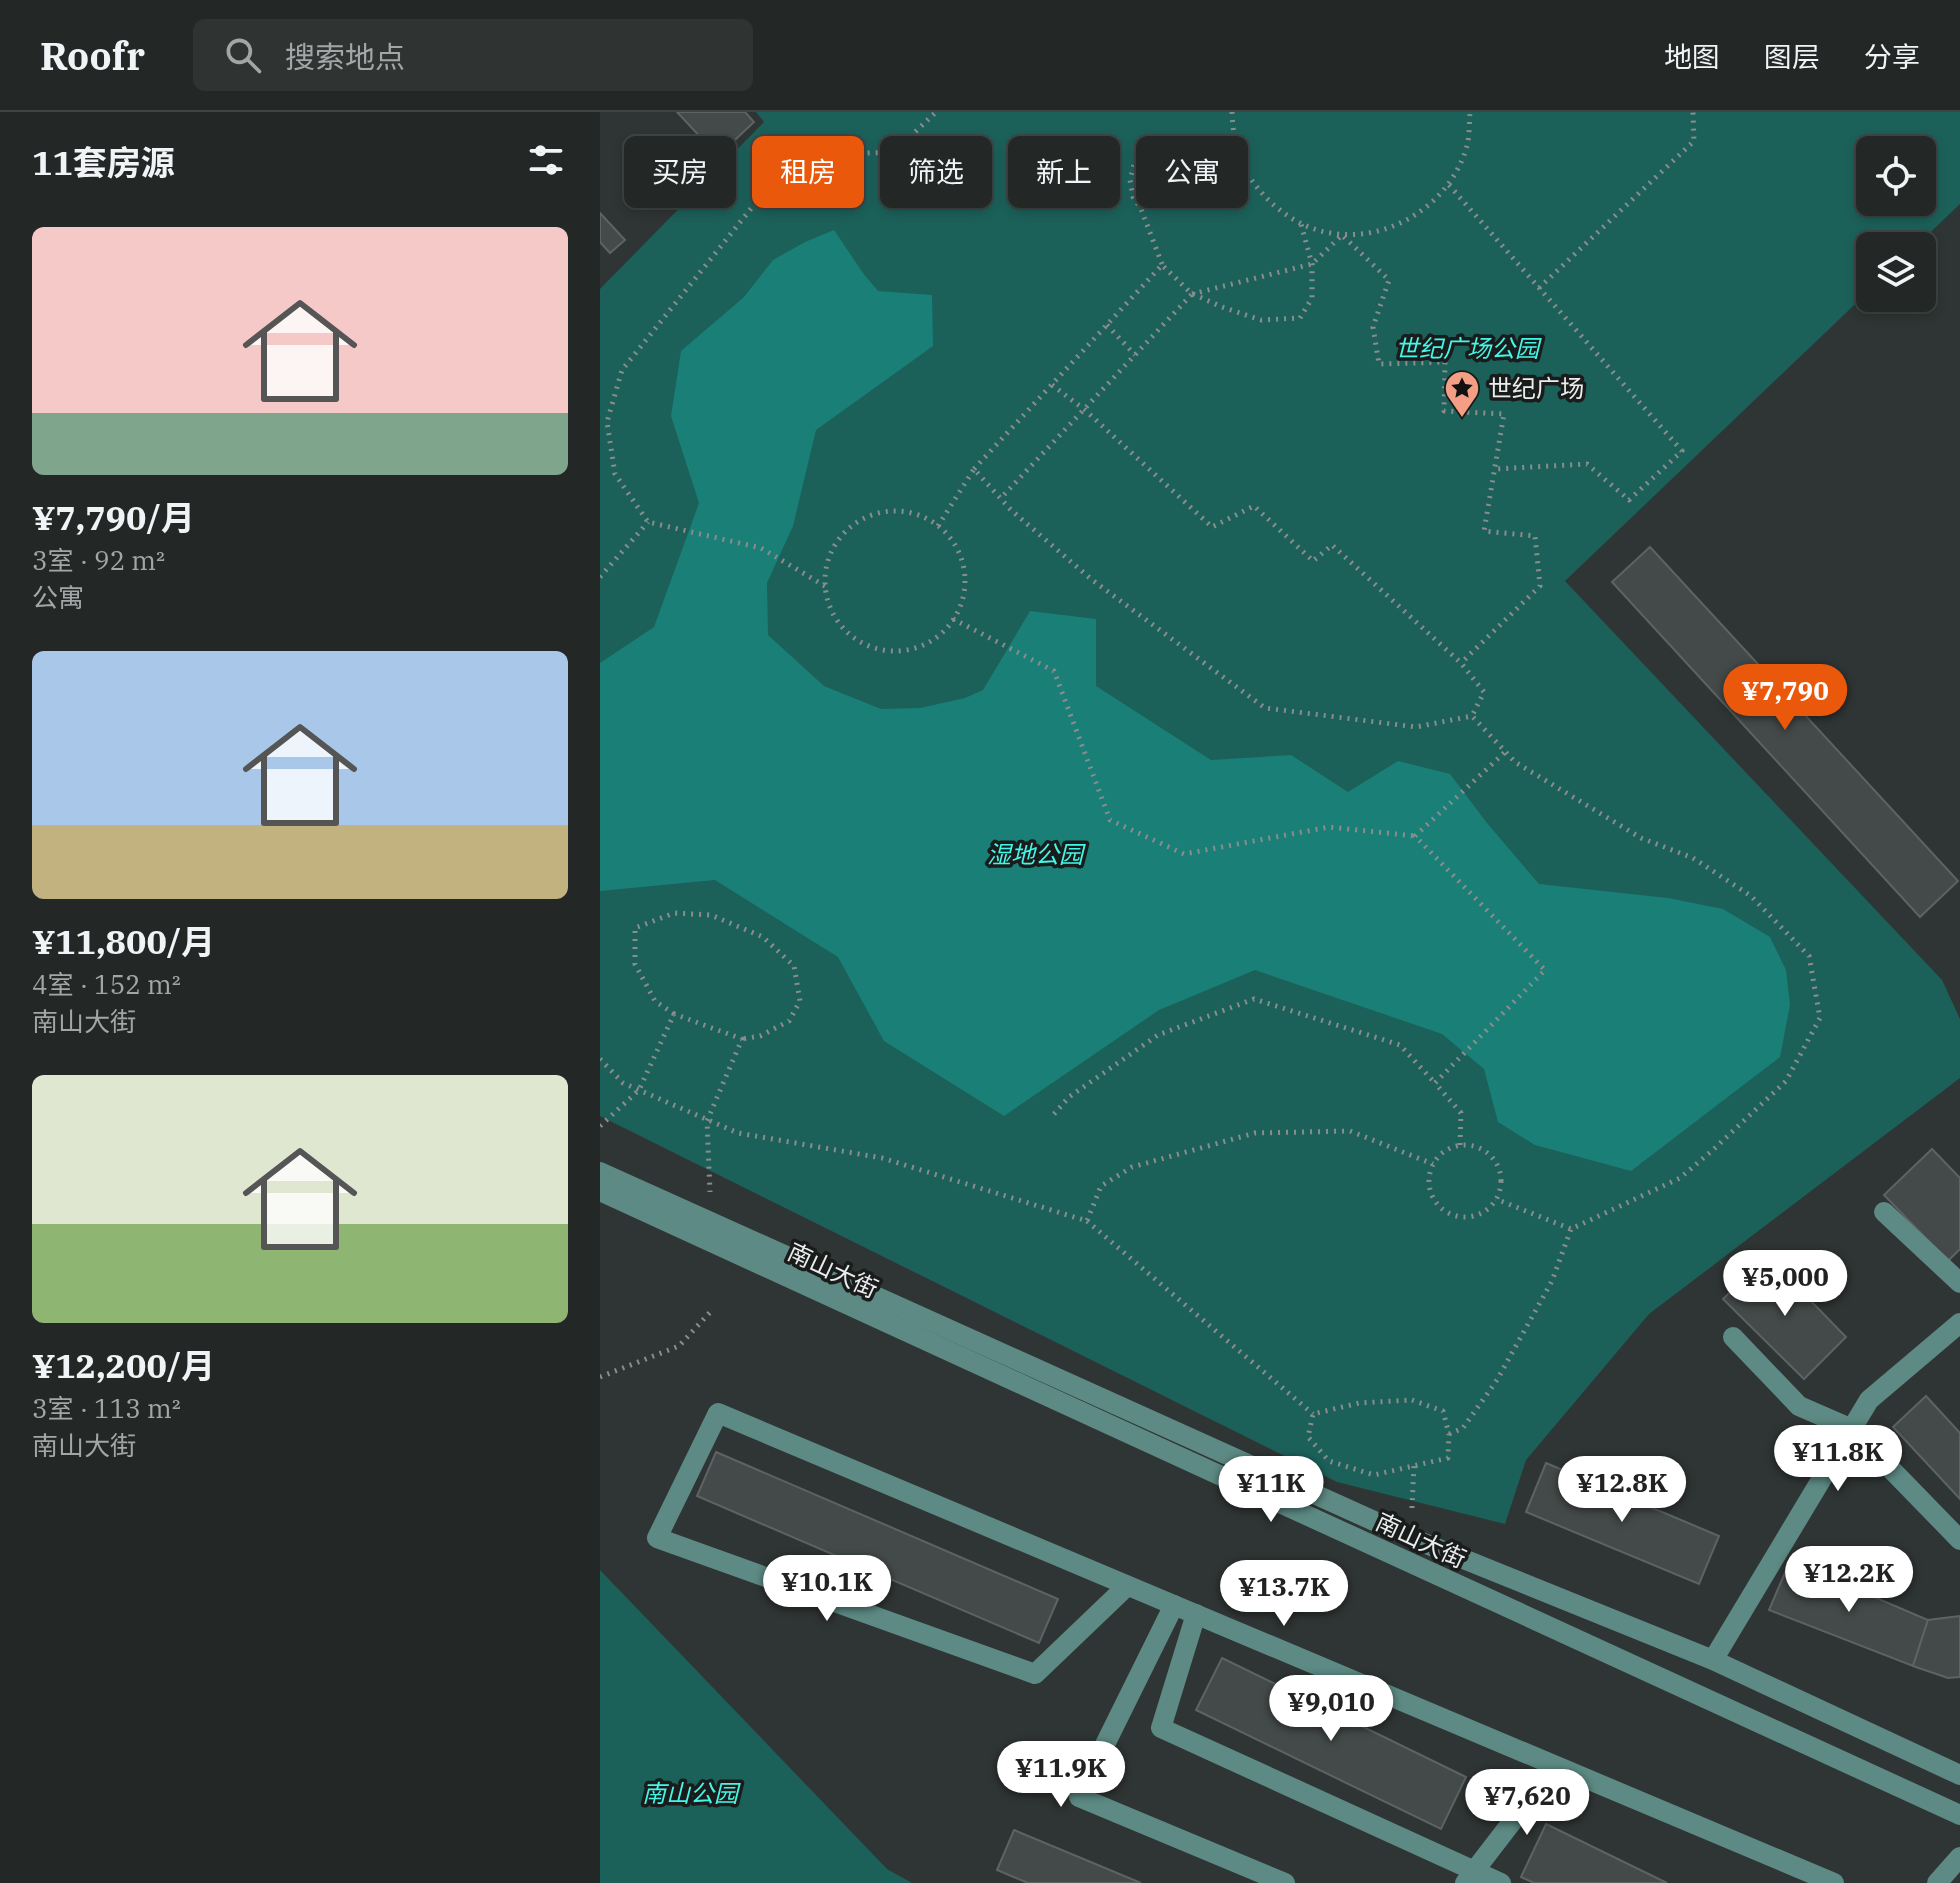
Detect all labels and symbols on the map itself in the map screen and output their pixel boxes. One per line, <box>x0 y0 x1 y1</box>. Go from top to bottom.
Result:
park label: 世纪广场公园 <box>1395 332 1542 364</box>
place icon: 世纪广场 <box>1443 369 1481 419</box>
place label: 世纪广场 <box>1488 372 1584 404</box>
pin: ¥7,790 <box>1720 664 1850 732</box>
park label: 湿地公园 <box>987 838 1086 870</box>
street label: 南山大街 <box>783 1235 883 1305</box>
pin: ¥5,000 <box>1720 1250 1850 1318</box>
pin: ¥11.8K <box>1773 1425 1903 1493</box>
pin: ¥11K <box>1224 1456 1318 1524</box>
pin: ¥12.8K <box>1557 1456 1687 1524</box>
street label: 南山大街 <box>1371 1505 1471 1575</box>
pin: ¥12.2K <box>1784 1546 1914 1614</box>
pin: ¥10.1K <box>762 1555 892 1623</box>
pin: ¥13.7K <box>1219 1560 1349 1628</box>
pin: ¥9,010 <box>1266 1675 1396 1743</box>
pin: ¥11.9K <box>996 1741 1126 1809</box>
pin: ¥7,620 <box>1462 1769 1592 1837</box>
park label: 南山公园 <box>642 1777 741 1809</box>

